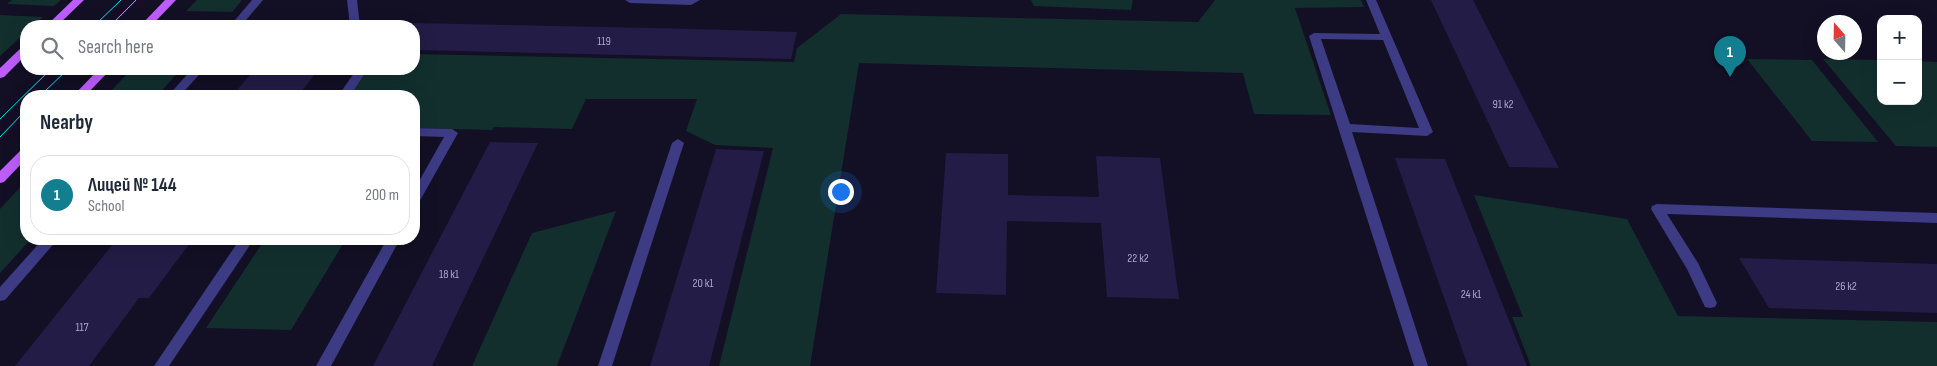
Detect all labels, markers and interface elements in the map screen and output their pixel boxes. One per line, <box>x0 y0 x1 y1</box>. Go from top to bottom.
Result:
north arrow <box>1817 15 1862 60</box>
map controls <box>1877 15 1922 105</box>
button: + <box>1877 15 1922 60</box>
search box <box>20 20 420 75</box>
icon: search <box>38 34 66 62</box>
house number: 119 <box>597 34 611 49</box>
text: Search here <box>78 36 154 59</box>
pin: 1 <box>1714 36 1746 77</box>
button: − <box>1877 60 1922 105</box>
house number: 91 к2 <box>1493 97 1514 112</box>
text: Nearby <box>40 110 93 135</box>
text: Лицей № 144 <box>88 174 177 197</box>
your location <box>828 179 854 205</box>
text: 1 <box>54 186 60 205</box>
text: 200 m <box>365 186 399 205</box>
text: School <box>88 197 124 216</box>
house number: 22 к2 <box>1127 251 1149 266</box>
house number: 18 к1 <box>439 267 460 282</box>
house number: 20 к1 <box>693 276 714 291</box>
house number: 26 к2 <box>1835 279 1857 294</box>
house number: 24 к1 <box>1461 287 1482 302</box>
house number: 117 <box>75 320 89 335</box>

